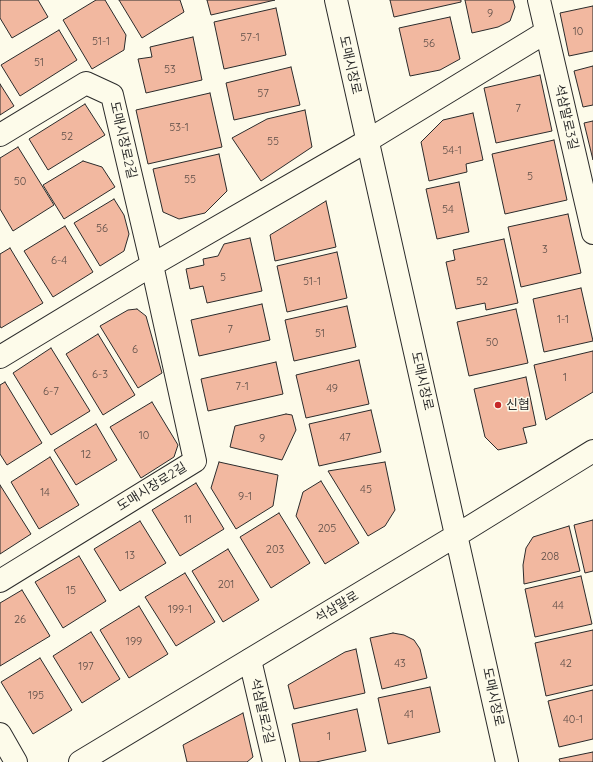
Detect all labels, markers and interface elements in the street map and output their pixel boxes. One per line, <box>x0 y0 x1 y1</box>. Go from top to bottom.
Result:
house number: 9 <box>487 7 493 21</box>
house number: 10 <box>573 25 583 39</box>
house number: 57-1 <box>240 31 260 45</box>
street label: 도매시장로 <box>336 34 364 96</box>
house number: 51-1 <box>92 35 110 49</box>
house number: 56 <box>423 37 435 51</box>
house number: 51 <box>34 56 44 70</box>
house number: 53 <box>164 63 176 77</box>
street label: 석삼말로3길 <box>551 83 581 151</box>
house number: 57 <box>257 87 269 101</box>
street label: 도매시장로2길 <box>107 100 139 180</box>
house number: 7 <box>515 102 521 116</box>
house number: 53-1 <box>169 121 189 135</box>
house number: 52 <box>61 130 73 144</box>
house number: 55 <box>267 135 279 149</box>
house number: 54-1 <box>442 144 462 158</box>
house number: 5 <box>527 170 533 184</box>
house number: 55 <box>184 173 196 187</box>
house number: 50 <box>14 175 26 189</box>
house number: 54 <box>442 203 454 217</box>
house number: 56 <box>96 222 108 236</box>
house number: 3 <box>542 243 548 257</box>
house number: 6-4 <box>51 254 67 268</box>
house number: 5 <box>220 271 226 285</box>
house number: 51-1 <box>303 275 321 289</box>
house number: 52 <box>476 275 488 289</box>
house number: 1-1 <box>557 313 569 327</box>
house number: 7 <box>227 323 233 337</box>
house number: 51 <box>315 327 325 341</box>
house number: 50 <box>486 336 498 350</box>
house number: 6 <box>132 343 138 357</box>
street label: 도매시장로 <box>408 350 436 412</box>
house number: 6-3 <box>92 368 108 382</box>
house number: 1 <box>563 371 567 385</box>
house number: 7-1 <box>235 380 249 394</box>
house number: 49 <box>326 382 338 396</box>
house number: 6-7 <box>43 385 59 399</box>
place label: 신협 <box>506 397 530 413</box>
marker: 신협 <box>493 400 503 410</box>
house number: 10 <box>139 429 149 443</box>
house number: 47 <box>339 431 351 445</box>
house number: 9 <box>259 432 265 446</box>
house number: 12 <box>81 448 91 462</box>
street label: 도매시장로2길 <box>114 459 190 515</box>
house number: 45 <box>360 483 372 497</box>
house number: 14 <box>40 486 50 500</box>
house number: 9-1 <box>238 490 252 504</box>
house number: 11 <box>184 513 192 527</box>
house number: 205 <box>318 522 336 536</box>
house number: 203 <box>266 543 284 557</box>
house number: 13 <box>125 549 135 563</box>
house number: 208 <box>541 550 559 564</box>
house number: 201 <box>218 578 234 592</box>
house number: 15 <box>66 584 76 598</box>
street label: 석삼말로 <box>312 588 362 626</box>
house number: 44 <box>552 599 564 613</box>
house number: 199-1 <box>168 603 192 617</box>
house number: 26 <box>14 613 26 627</box>
house number: 199 <box>126 635 142 649</box>
house number: 43 <box>394 657 406 671</box>
house number: 42 <box>560 657 572 671</box>
house number: 197 <box>78 660 94 674</box>
street label: 도매시장로 <box>479 666 507 728</box>
street label: 석삼말로2길 <box>247 677 277 745</box>
house number: 195 <box>28 689 44 703</box>
house number: 41 <box>404 708 414 722</box>
house number: 40-1 <box>563 713 583 727</box>
house number: 1 <box>327 730 331 744</box>

